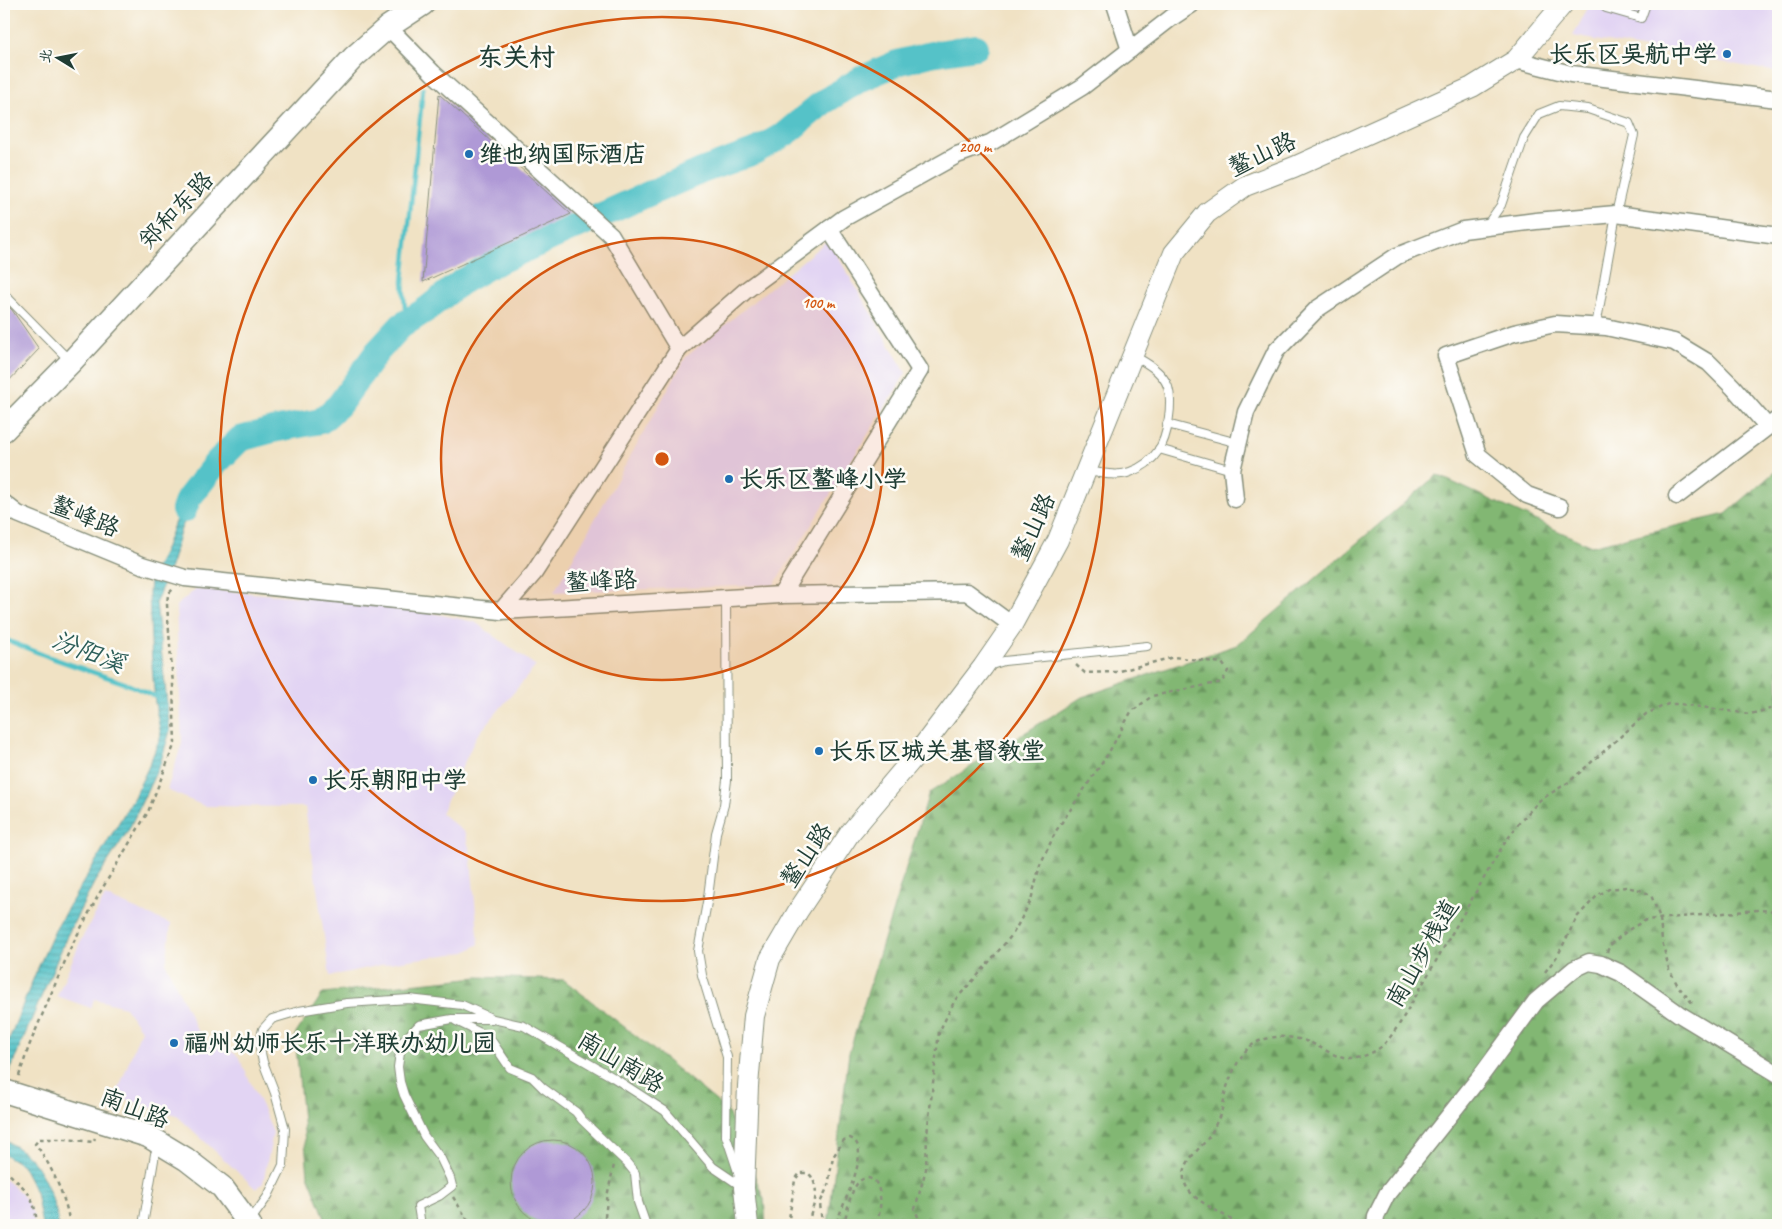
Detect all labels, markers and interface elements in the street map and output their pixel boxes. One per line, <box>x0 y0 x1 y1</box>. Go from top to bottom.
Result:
north arrow <box>32 32 82 82</box>
place label: 长乐区吴航中学 <box>1549 39 1717 69</box>
district label: 东关村 <box>477 41 555 74</box>
text: 北 <box>36 47 55 64</box>
marker: 长乐区吴航中学 <box>1721 48 1733 60</box>
street label: 鳌山路 <box>1223 125 1301 183</box>
text: 200 m <box>959 138 993 157</box>
place label: 维也纳国际酒店 <box>479 139 647 169</box>
marker: 维也纳国际酒店 <box>463 148 475 160</box>
street label: 郑和东路 <box>132 165 220 255</box>
text: 100 m <box>802 294 836 313</box>
centre of rings <box>653 450 671 468</box>
place label: 长乐区鳌峰小学 <box>739 464 907 494</box>
marker: 长乐区鳌峰小学 <box>723 473 735 485</box>
street label: 鳌山路 <box>1004 488 1062 566</box>
street label: 鳌峰路 <box>46 489 124 543</box>
street label: 鳌峰路 <box>564 564 638 598</box>
water label: 汾阳溪 <box>48 624 131 681</box>
place label: 长乐区城关基督教堂 <box>829 736 1045 766</box>
marker: 长乐区城关基督教堂 <box>813 745 825 757</box>
place label: 长乐朝阳中学 <box>323 765 467 795</box>
marker: 长乐朝阳中学 <box>307 774 319 786</box>
street label: 鳌山路 <box>773 817 839 893</box>
street label: 南山步栈道 <box>1379 894 1465 1012</box>
street label: 南山南路 <box>572 1024 670 1100</box>
place label: 福州幼师长乐十洋联办幼儿园 <box>184 1028 496 1058</box>
marker: 福州幼师长乐十洋联办幼儿园 <box>168 1037 180 1049</box>
street label: 南山路 <box>96 1081 174 1135</box>

